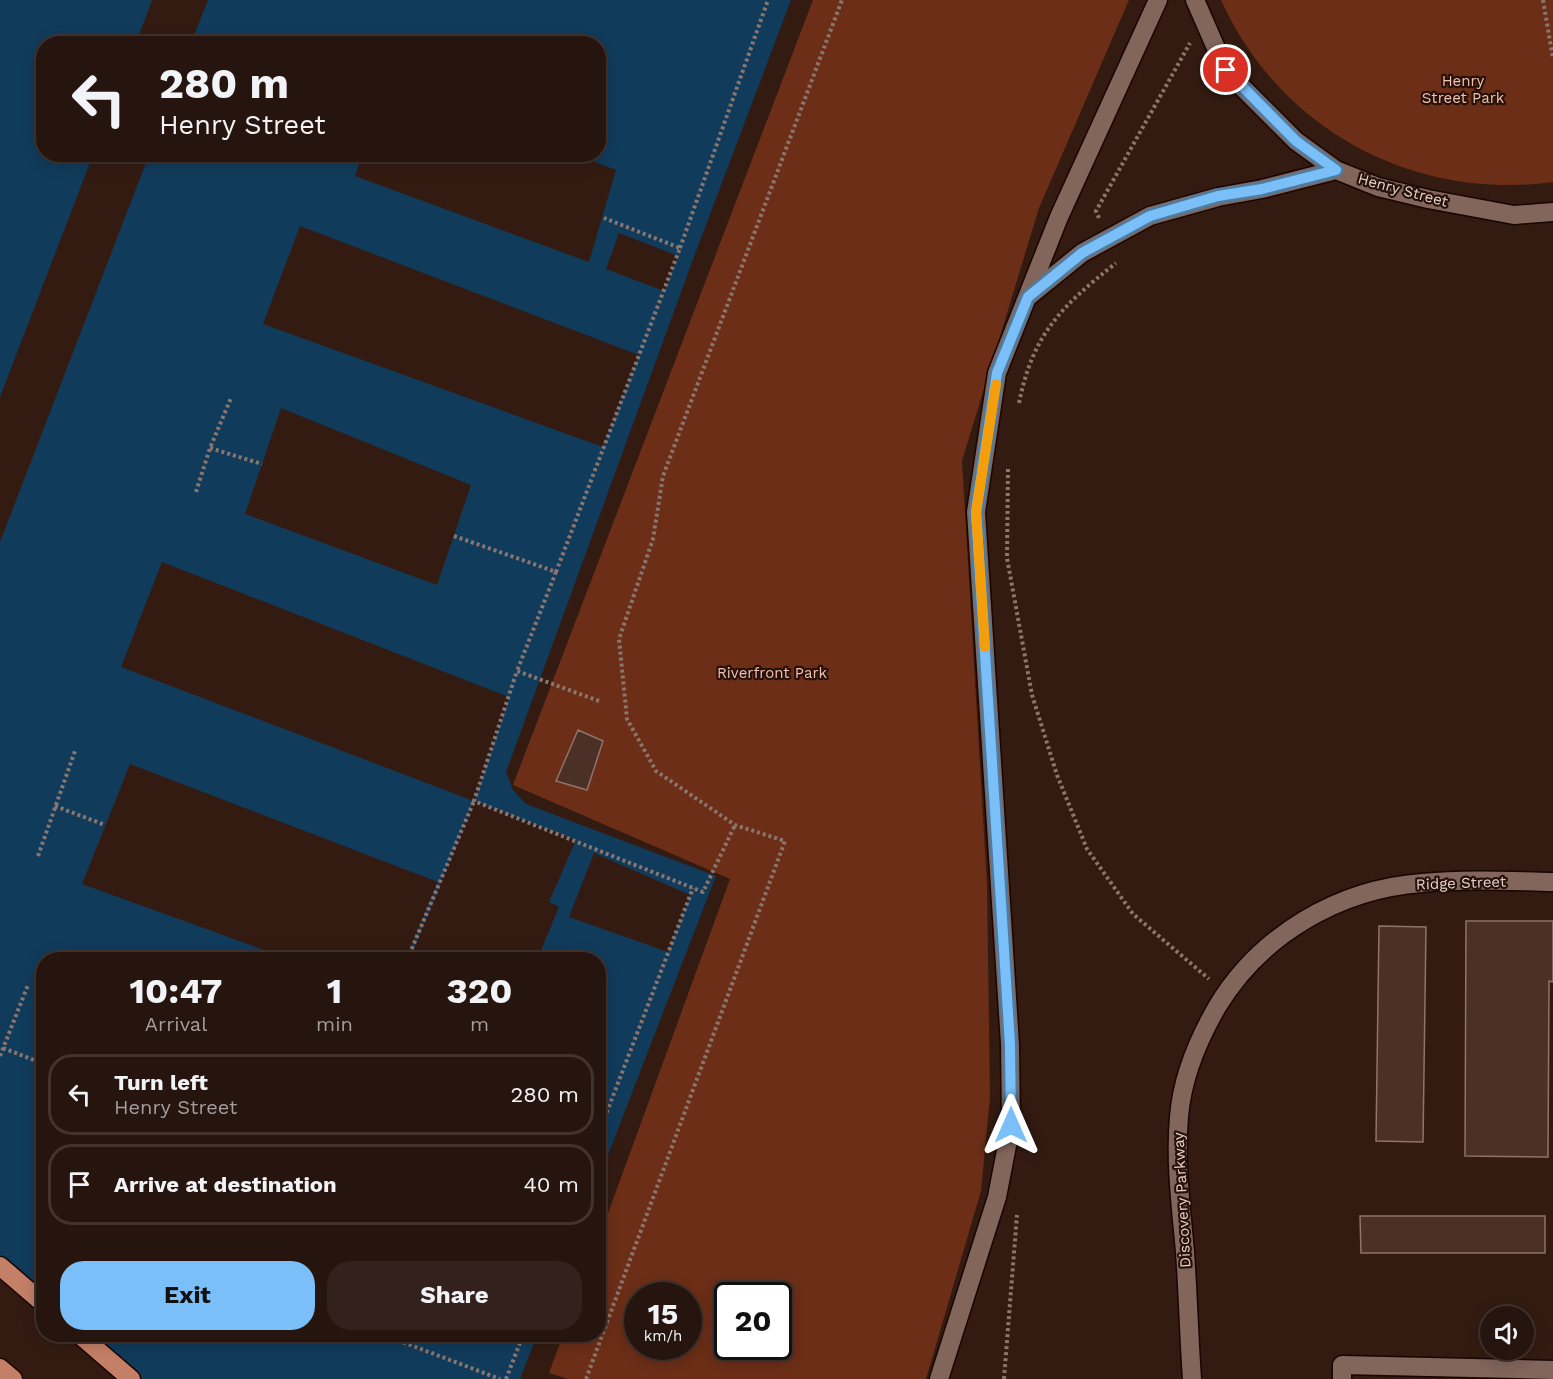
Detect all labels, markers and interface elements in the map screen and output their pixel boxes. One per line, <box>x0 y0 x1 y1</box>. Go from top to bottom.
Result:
pin <box>1200 44 1251 95</box>
icon: arrive <box>1209 53 1242 86</box>
text: 280 m <box>159 59 289 108</box>
icon: left <box>60 60 138 138</box>
park label: Henry Street Park <box>1422 72 1505 107</box>
text: Henry Street <box>159 109 326 141</box>
street label: Henry Street <box>1356 169 1451 211</box>
park label: Riverfront Park <box>717 664 828 682</box>
street label: Ridge Street <box>1416 872 1507 894</box>
text: 10:47 <box>130 970 223 1012</box>
text: 1 <box>327 970 342 1012</box>
text: 320 <box>446 970 512 1012</box>
text: Arrival <box>145 1012 207 1036</box>
text: min <box>316 1012 353 1036</box>
text: m <box>470 1012 489 1036</box>
text: Turn left <box>114 1070 208 1095</box>
icon: left <box>63 1078 96 1111</box>
text: 280 m <box>510 1082 579 1107</box>
position arrow <box>979 1093 1043 1157</box>
text: Henry Street <box>114 1095 237 1119</box>
street label: Discovery Parkway <box>1169 1132 1195 1268</box>
icon: arrive <box>63 1168 96 1201</box>
text: Arrive at destination <box>114 1172 337 1197</box>
text: 40 m <box>523 1172 579 1197</box>
button: Exit <box>60 1261 315 1330</box>
button: Share <box>327 1261 582 1330</box>
speed limit sign: 20 <box>714 1282 792 1360</box>
text: 15 <box>648 1296 678 1331</box>
map controls <box>1480 1306 1534 1360</box>
button: sound <box>1480 1306 1534 1360</box>
text: km/h <box>644 1327 682 1345</box>

